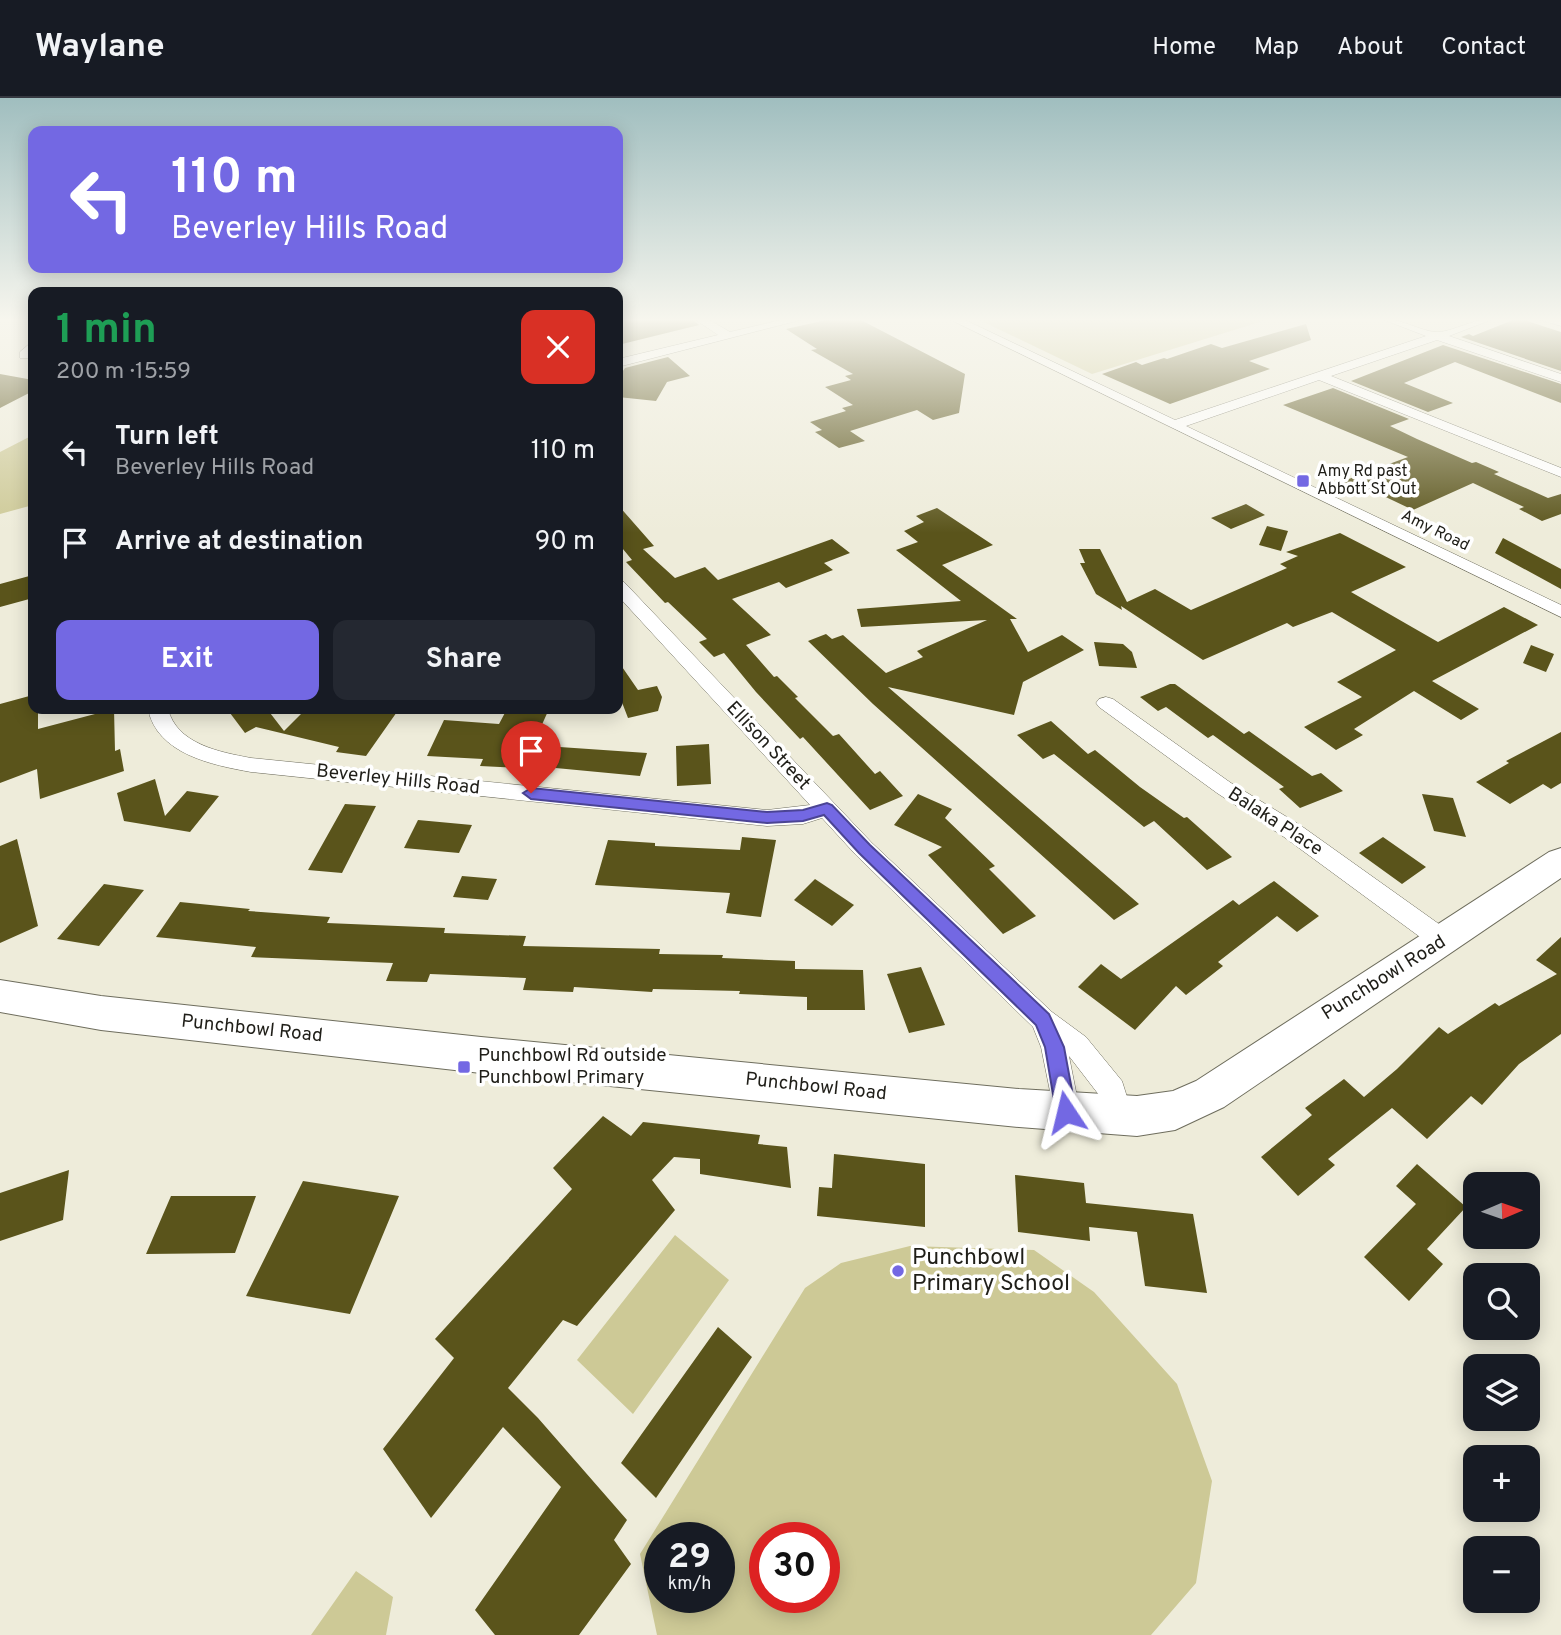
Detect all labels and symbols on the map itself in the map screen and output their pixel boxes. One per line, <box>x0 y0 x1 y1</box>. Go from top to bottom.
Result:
place label: Amy Rd past Abbott St Out <box>1317 462 1416 500</box>
marker: Amy Rd past Abbott St Out <box>1295 473 1311 489</box>
street label: Amy Road <box>1398 506 1472 556</box>
street label: Ellison Street <box>721 697 815 795</box>
pin <box>501 721 561 793</box>
street label: Beverley Hills Road <box>315 759 481 801</box>
street label: Balaka Place <box>1223 782 1327 862</box>
street label: Punchbowl Road <box>1317 930 1451 1026</box>
street label: Punchbowl Road <box>180 1010 324 1048</box>
place label: Punchbowl Rd outside Punchbowl Primary <box>478 1044 666 1090</box>
marker: Punchbowl Rd outside Punchbowl Primary <box>456 1059 472 1075</box>
street label: Punchbowl Road <box>744 1068 888 1106</box>
position arrow <box>1029 1075 1103 1149</box>
north arrow <box>1463 1172 1540 1250</box>
place label: Punchbowl Primary School <box>912 1244 1070 1299</box>
marker: Punchbowl Primary School <box>890 1263 906 1279</box>
speed limit sign: 30 <box>749 1522 840 1613</box>

